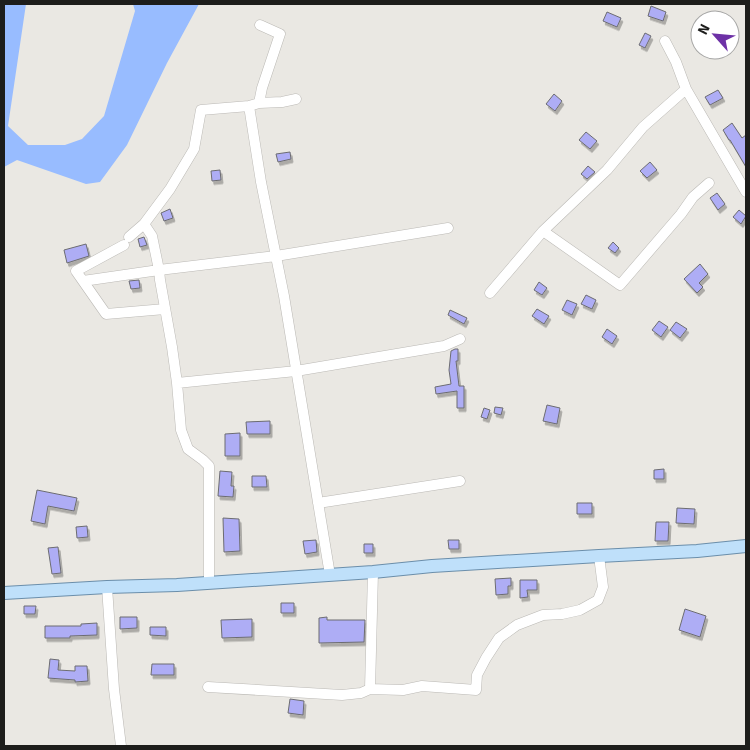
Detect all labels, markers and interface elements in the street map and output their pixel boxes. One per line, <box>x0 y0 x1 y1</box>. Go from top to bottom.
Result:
north arrow <box>690 10 740 60</box>
text: N <box>694 21 714 38</box>

